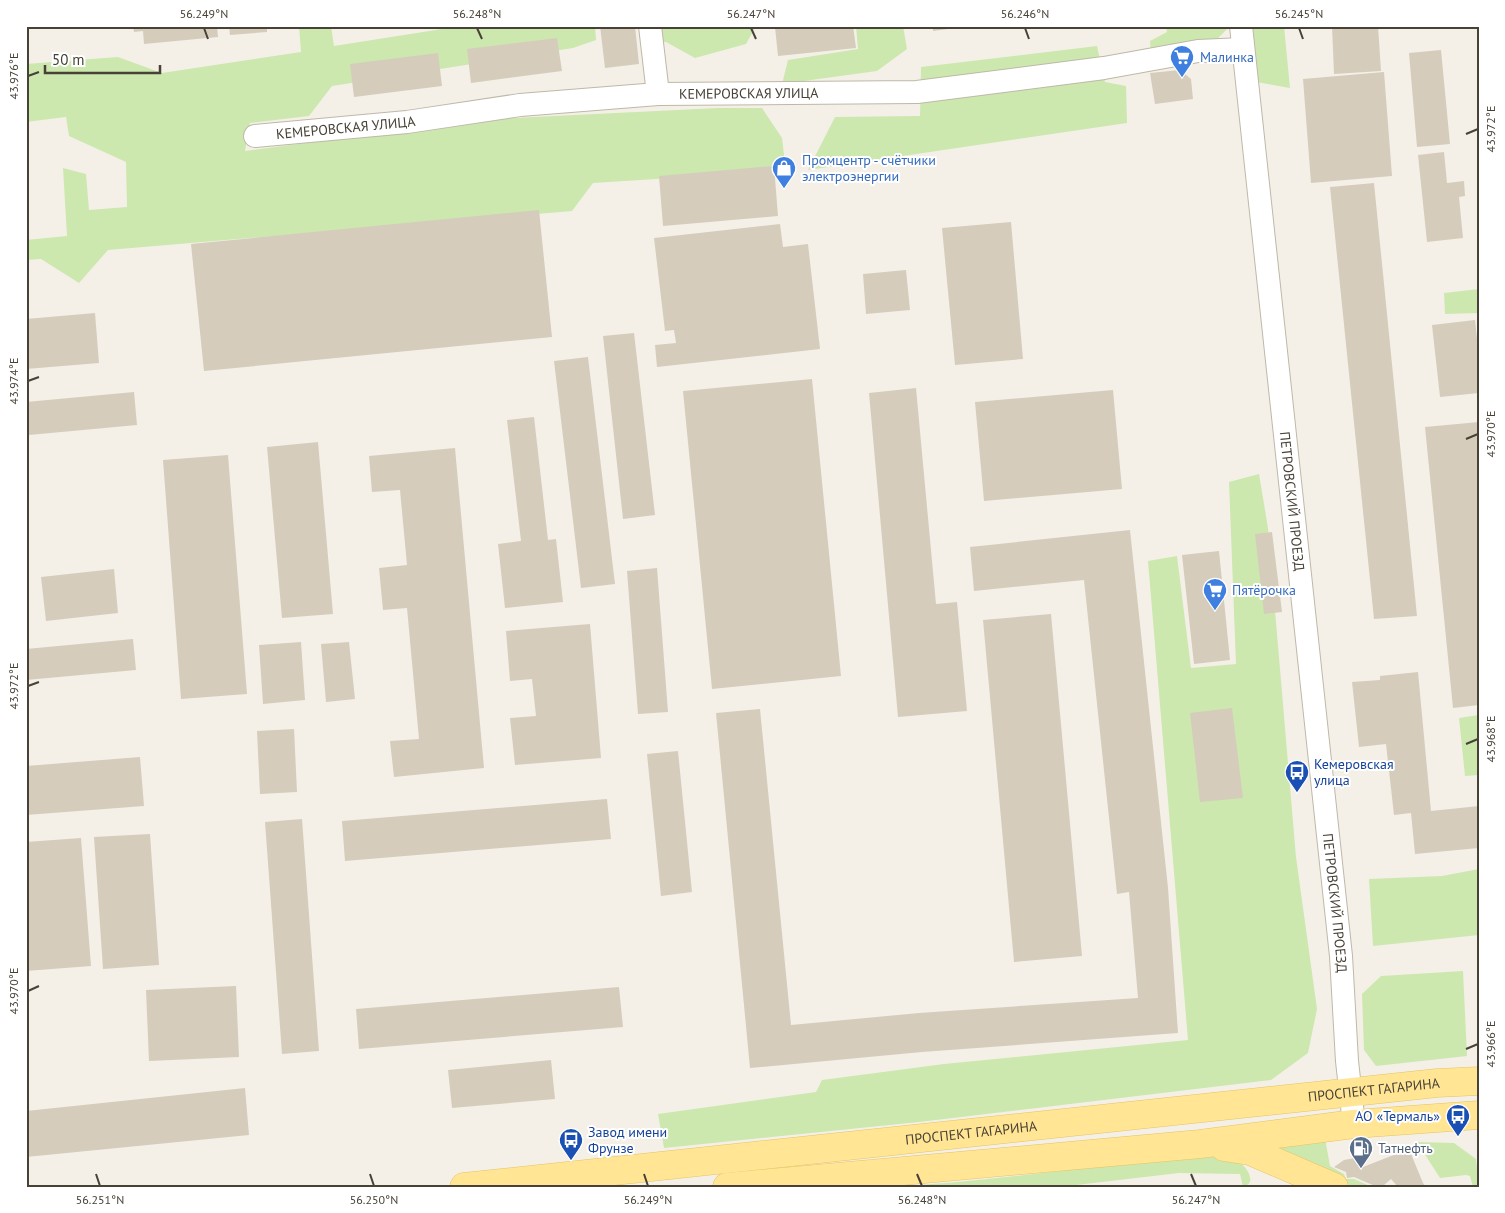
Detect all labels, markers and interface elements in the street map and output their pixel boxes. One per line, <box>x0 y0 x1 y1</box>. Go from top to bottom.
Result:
text: 56.249°N <box>180 6 228 21</box>
text: 56.248°N <box>453 6 501 21</box>
text: 56.247°N <box>727 6 775 21</box>
text: 56.246°N <box>1001 6 1049 21</box>
text: 56.245°N <box>1275 6 1323 21</box>
scale bar <box>45 42 160 74</box>
supermarket icon: Малинка <box>1169 44 1195 78</box>
place label: Малинка <box>1200 48 1254 66</box>
text: 50 m <box>52 50 85 69</box>
text: 43.976°E <box>6 53 21 99</box>
street label: КЕМЕРОВСКАЯ УЛИЦА <box>679 84 819 103</box>
text: 43.972°E <box>1483 106 1498 152</box>
street label: КЕМЕРОВСКАЯ УЛИЦА <box>275 112 417 143</box>
place label: Промцентр - счётчики электроэнергии <box>802 151 936 185</box>
shop icon: Промцентр - счётчики электроэнергии <box>771 155 797 189</box>
text: 43.974°E <box>6 358 21 404</box>
text: 43.970°E <box>1483 411 1498 457</box>
street label: ПЕТРОВСКИЙ ПРОЕЗД <box>1276 431 1309 572</box>
supermarket icon: Пятёрочка <box>1202 577 1228 611</box>
place label: Пятёрочка <box>1232 581 1296 599</box>
text: 43.972°E <box>6 663 21 709</box>
text: 43.968°E <box>1483 716 1498 762</box>
place label: Кемеровская улица <box>1314 755 1394 789</box>
bus stop icon: Кемеровская улица <box>1284 759 1310 793</box>
street label: ПЕТРОВСКИЙ ПРОЕЗД <box>1319 832 1351 973</box>
text: 43.970°E <box>6 968 21 1014</box>
text: 43.966°E <box>1483 1021 1498 1067</box>
street label: ПРОСПЕКТ ГАГАРИНА <box>1307 1074 1441 1106</box>
bus stop icon: АО «Термаль» <box>1445 1103 1471 1137</box>
place label: АО «Термаль» <box>1355 1107 1440 1125</box>
street label: ПРОСПЕКТ ГАГАРИНА <box>904 1117 1039 1149</box>
place label: Завод имени Фрунзе <box>588 1123 667 1157</box>
bus stop icon: Завод имени Фрунзе <box>558 1127 584 1161</box>
fuel station icon: Татнефть <box>1348 1135 1374 1169</box>
place label: Татнефть <box>1378 1139 1433 1157</box>
text: 56.251°N <box>76 1192 124 1207</box>
text: 56.250°N <box>350 1192 398 1207</box>
text: 56.249°N <box>624 1192 672 1207</box>
text: 56.248°N <box>898 1192 946 1207</box>
text: 56.247°N <box>1172 1192 1220 1207</box>

